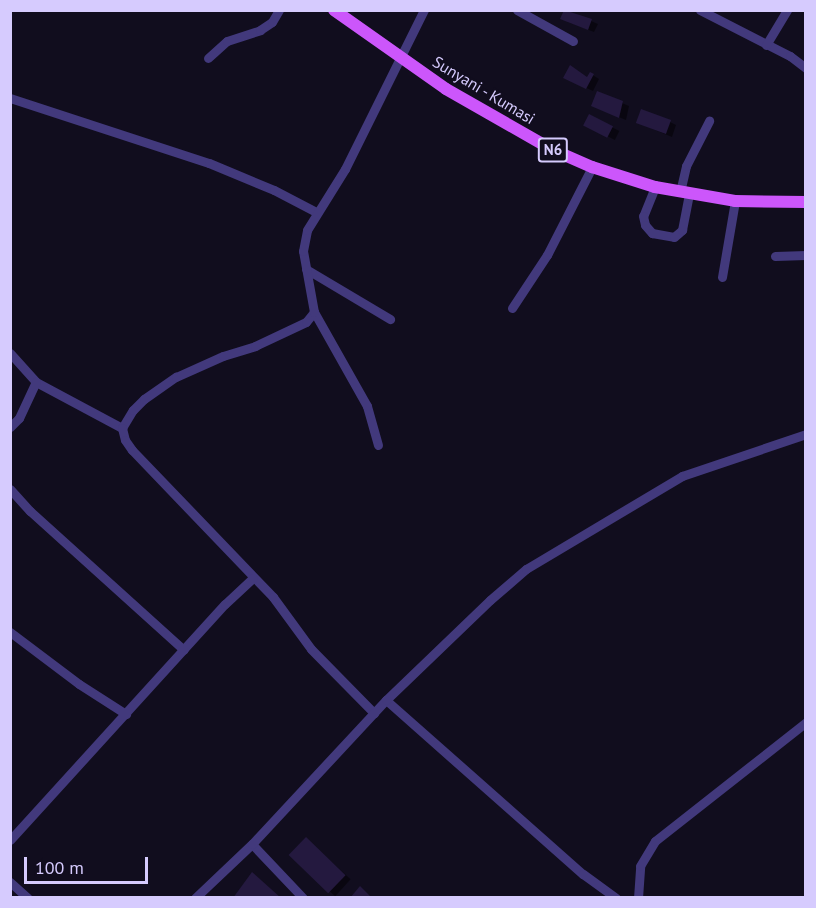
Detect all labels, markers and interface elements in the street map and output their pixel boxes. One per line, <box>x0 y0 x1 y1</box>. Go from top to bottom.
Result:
street label: Sunyani - Kumasi <box>428 51 540 129</box>
road number: N6 <box>536 138 570 162</box>
scale bar <box>27 845 152 883</box>
text: 100 m <box>35 856 84 879</box>

